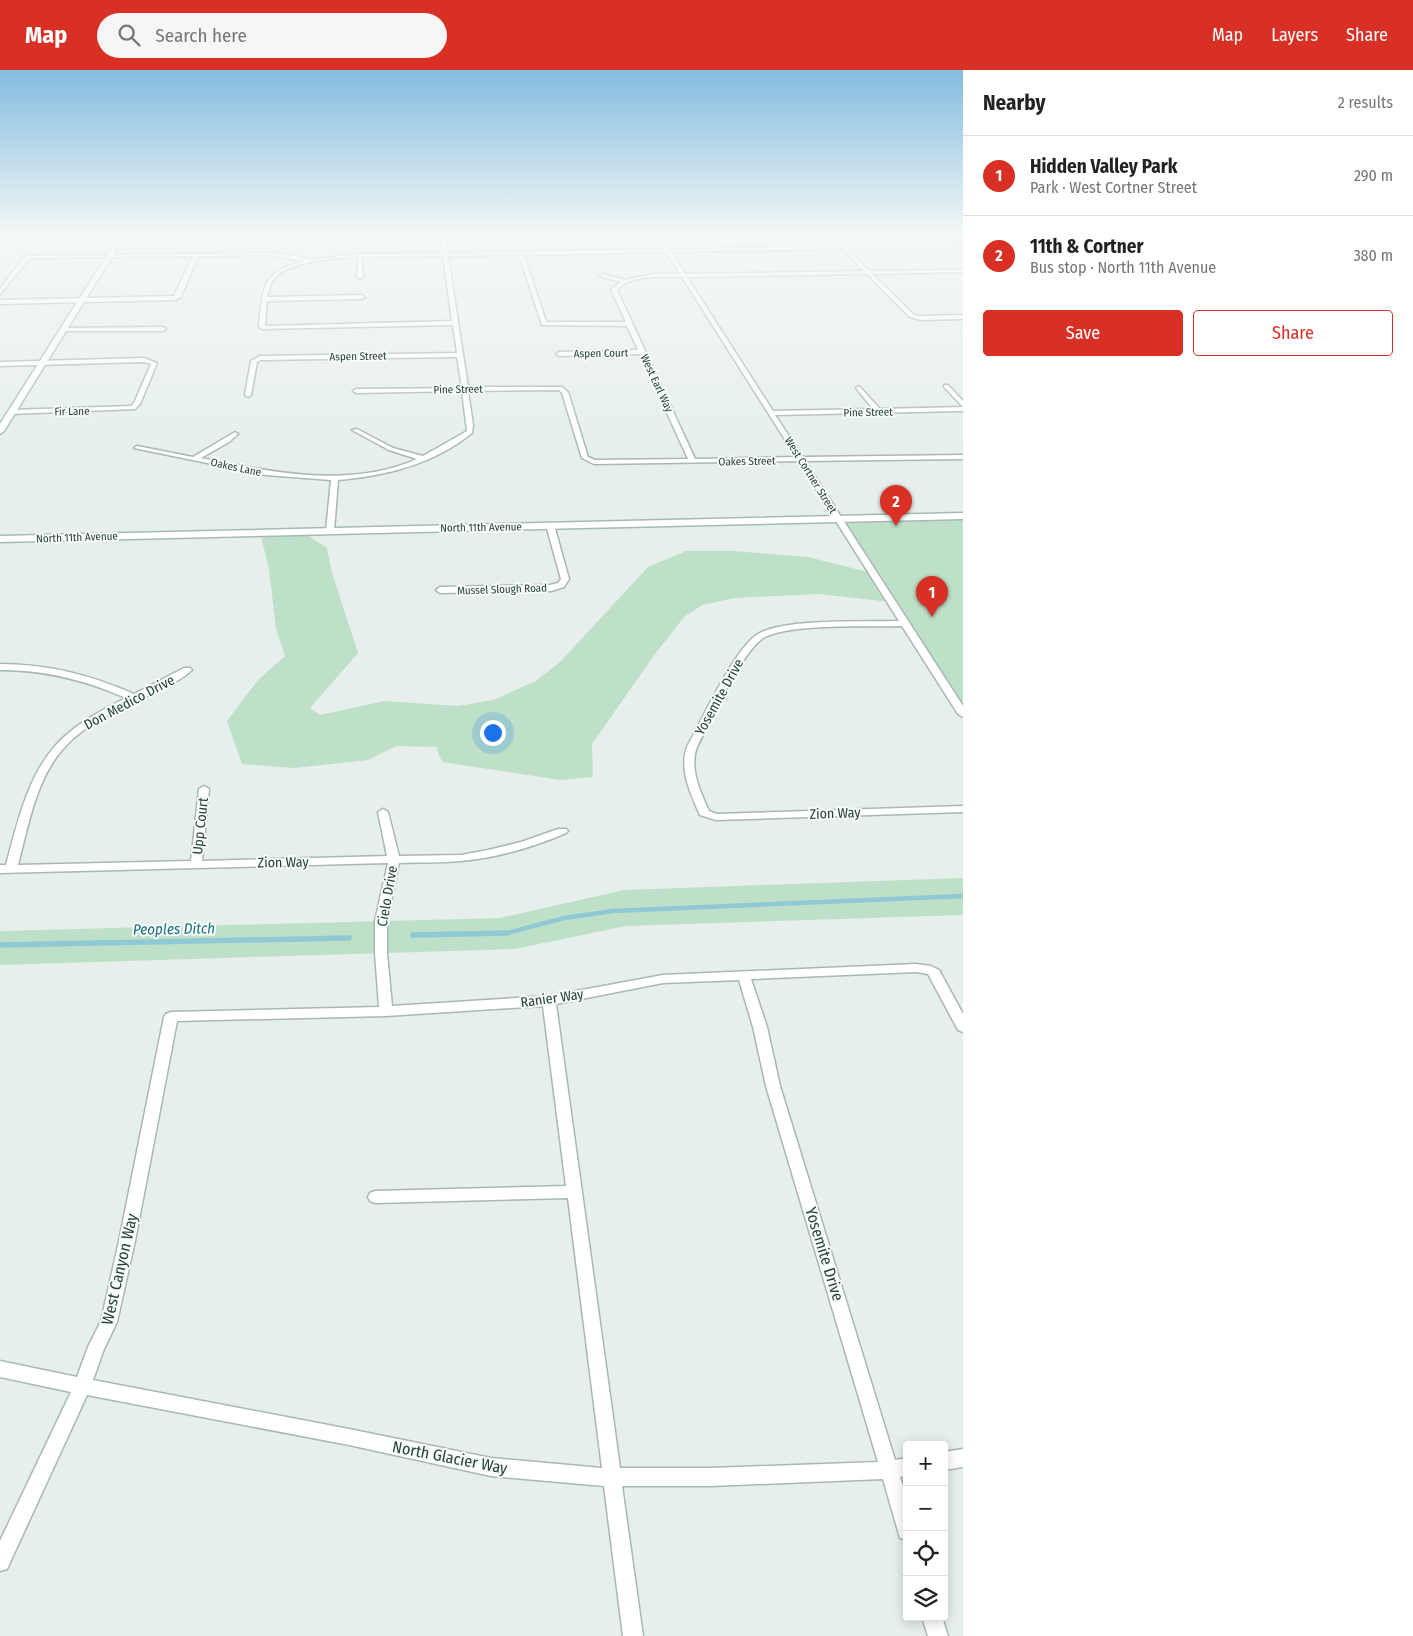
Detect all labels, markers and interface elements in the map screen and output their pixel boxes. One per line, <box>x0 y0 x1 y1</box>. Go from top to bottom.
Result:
search box <box>97 13 447 58</box>
text: Map <box>25 21 67 49</box>
icon: search <box>115 21 143 49</box>
text: Search here <box>155 24 247 47</box>
text: Map <box>1212 24 1243 46</box>
text: Layers <box>1271 24 1318 46</box>
text: Share <box>1346 24 1388 46</box>
text: Nearby <box>983 90 1045 116</box>
text: 2 results <box>1338 93 1393 112</box>
text: Hidden Valley Park <box>1030 155 1177 178</box>
text: 1 <box>996 166 1002 185</box>
text: 290 m <box>1354 166 1393 185</box>
text: Park · West Cortner Street <box>1030 178 1197 197</box>
text: 11th & Cortner <box>1030 235 1143 258</box>
text: 2 <box>995 246 1003 265</box>
text: 380 m <box>1353 246 1393 265</box>
text: Bus stop · North 11th Avenue <box>1030 258 1216 277</box>
button: Save <box>983 310 1183 356</box>
button: Share <box>1193 310 1393 356</box>
street label: Aspen Court <box>574 347 629 360</box>
street label: Aspen Street <box>329 349 387 363</box>
street label: West Earl Way <box>638 352 676 414</box>
street label: Pine Street <box>433 383 483 396</box>
street label: Fir Lane <box>54 405 90 418</box>
street label: Pine Street <box>843 406 893 419</box>
street label: West Cortner Street <box>782 435 840 516</box>
street label: Oakes Street <box>718 454 776 468</box>
street label: Oakes Lane <box>209 456 262 479</box>
pin: 2 <box>880 485 912 526</box>
street label: North 11th Avenue <box>440 520 522 535</box>
street label: North 11th Avenue <box>36 530 118 545</box>
pin: 1 <box>916 576 948 617</box>
street label: Mussel Slough Road <box>457 581 547 598</box>
street label: Yosemite Drive <box>691 656 747 739</box>
street label: Don Medico Drive <box>81 671 177 733</box>
your location <box>480 720 506 746</box>
street label: Upp Court <box>189 796 212 855</box>
street label: Zion Way <box>809 804 862 823</box>
street label: Zion Way <box>257 854 309 871</box>
street label: Cielo Drive <box>374 864 401 928</box>
water label: Peoples Ditch <box>133 919 215 939</box>
street label: Ranier Way <box>520 986 585 1011</box>
street label: Yosemite Drive <box>801 1205 848 1303</box>
street label: West Canyon Way <box>97 1211 142 1327</box>
street label: North Glacier Way <box>391 1437 510 1478</box>
map controls <box>903 1441 948 1621</box>
button: + <box>903 1441 948 1486</box>
button: − <box>903 1486 948 1531</box>
button: locate <box>903 1531 948 1576</box>
button: layers <box>903 1576 948 1621</box>

